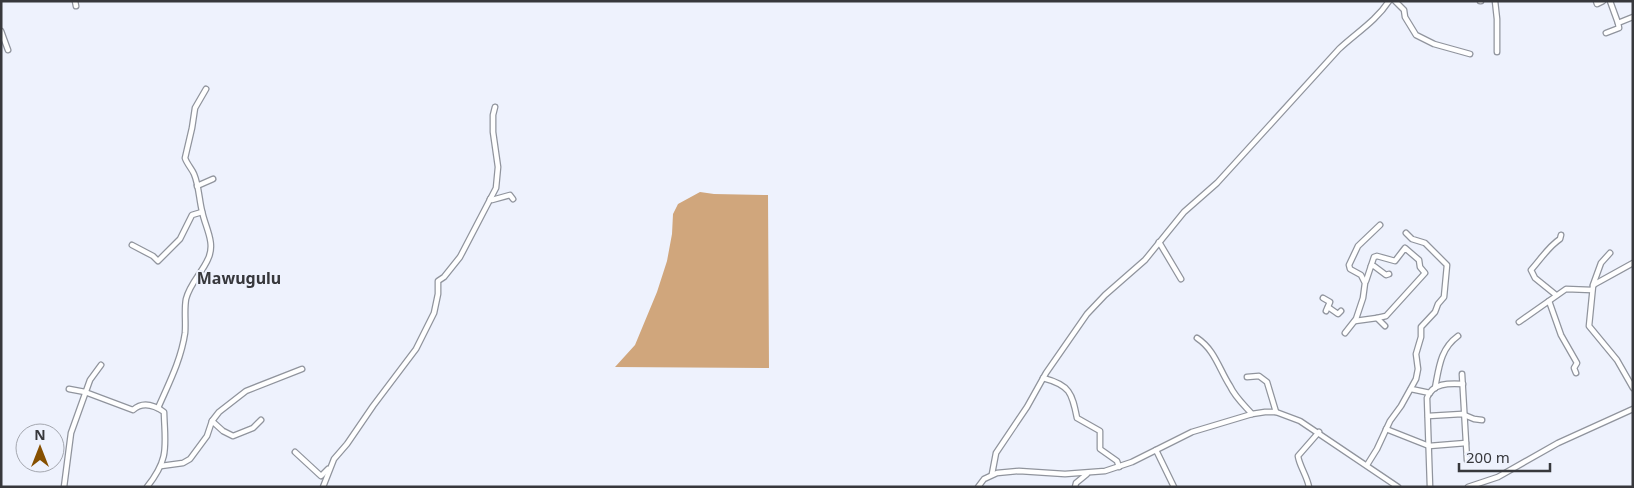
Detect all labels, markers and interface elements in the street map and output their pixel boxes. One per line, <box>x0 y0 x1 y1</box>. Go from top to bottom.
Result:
district label: Mawugulu <box>197 267 281 289</box>
north arrow <box>15 423 65 473</box>
text: N <box>34 425 46 444</box>
scale bar <box>1459 440 1550 472</box>
text: 200 m <box>1466 447 1510 467</box>

